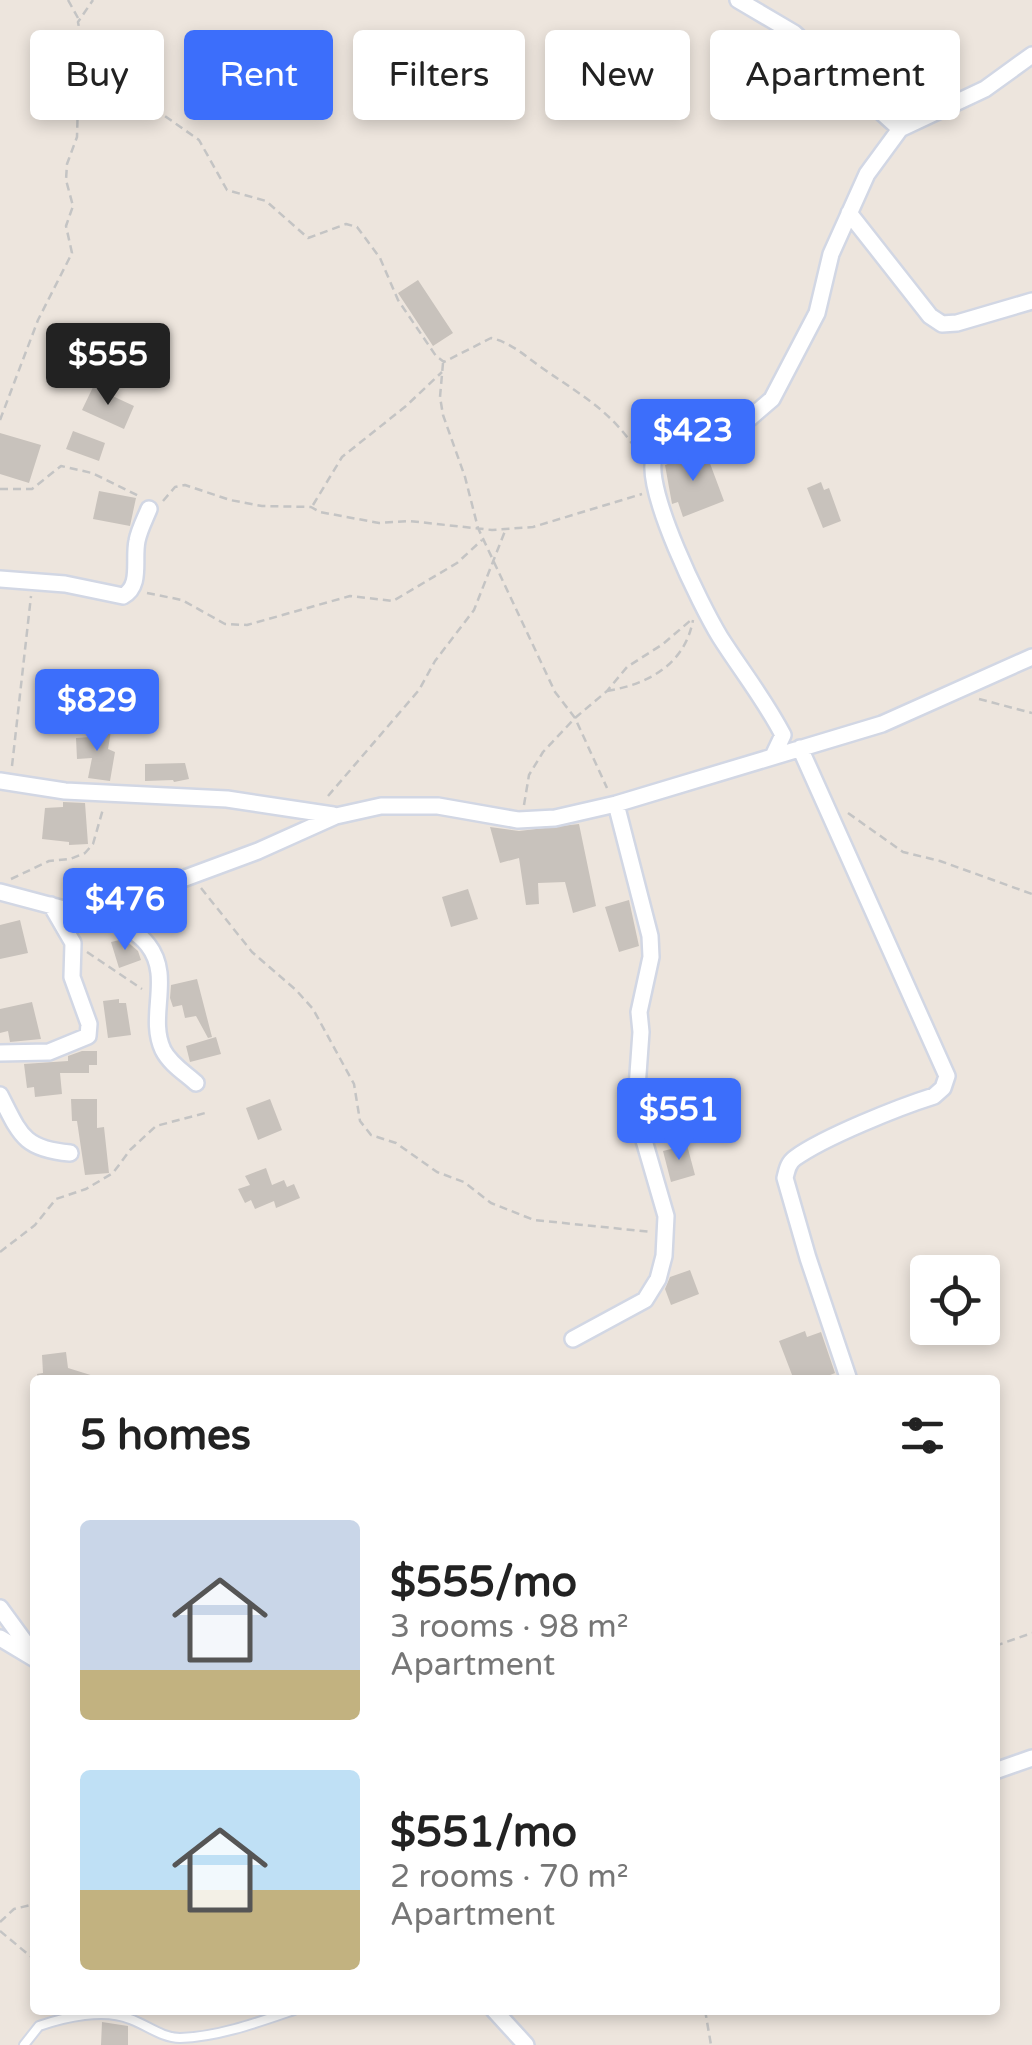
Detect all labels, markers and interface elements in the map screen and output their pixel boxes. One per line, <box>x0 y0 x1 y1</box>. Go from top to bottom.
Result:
chip: Buy <box>30 30 164 120</box>
chip: Rent <box>184 30 333 120</box>
chip: Filters <box>353 30 525 120</box>
chip: New <box>545 30 690 120</box>
chip: Apartment <box>710 30 960 120</box>
pin: $555 <box>49 323 167 408</box>
text: $555 <box>68 336 148 374</box>
pin: $423 <box>634 399 752 484</box>
text: $423 <box>653 412 733 450</box>
pin: $829 <box>38 669 156 754</box>
text: $829 <box>57 682 137 720</box>
pin: $476 <box>66 868 184 953</box>
text: $476 <box>85 881 165 919</box>
pin: $551 <box>620 1078 738 1163</box>
text: $551 <box>639 1091 719 1129</box>
map controls <box>910 1255 1000 1345</box>
button: locate <box>910 1255 1000 1345</box>
icon: filters <box>895 1408 950 1463</box>
text: 5 homes <box>80 1410 251 1461</box>
text: $555/mo <box>390 1557 577 1608</box>
icon: home <box>160 1560 280 1680</box>
text: 3 rooms · 98 m² <box>390 1608 629 1646</box>
text: Apartment <box>390 1646 555 1684</box>
text: $551/mo <box>390 1807 577 1858</box>
icon: home <box>160 1810 280 1930</box>
text: 2 rooms · 70 m² <box>390 1858 629 1896</box>
text: Apartment <box>390 1896 555 1934</box>

